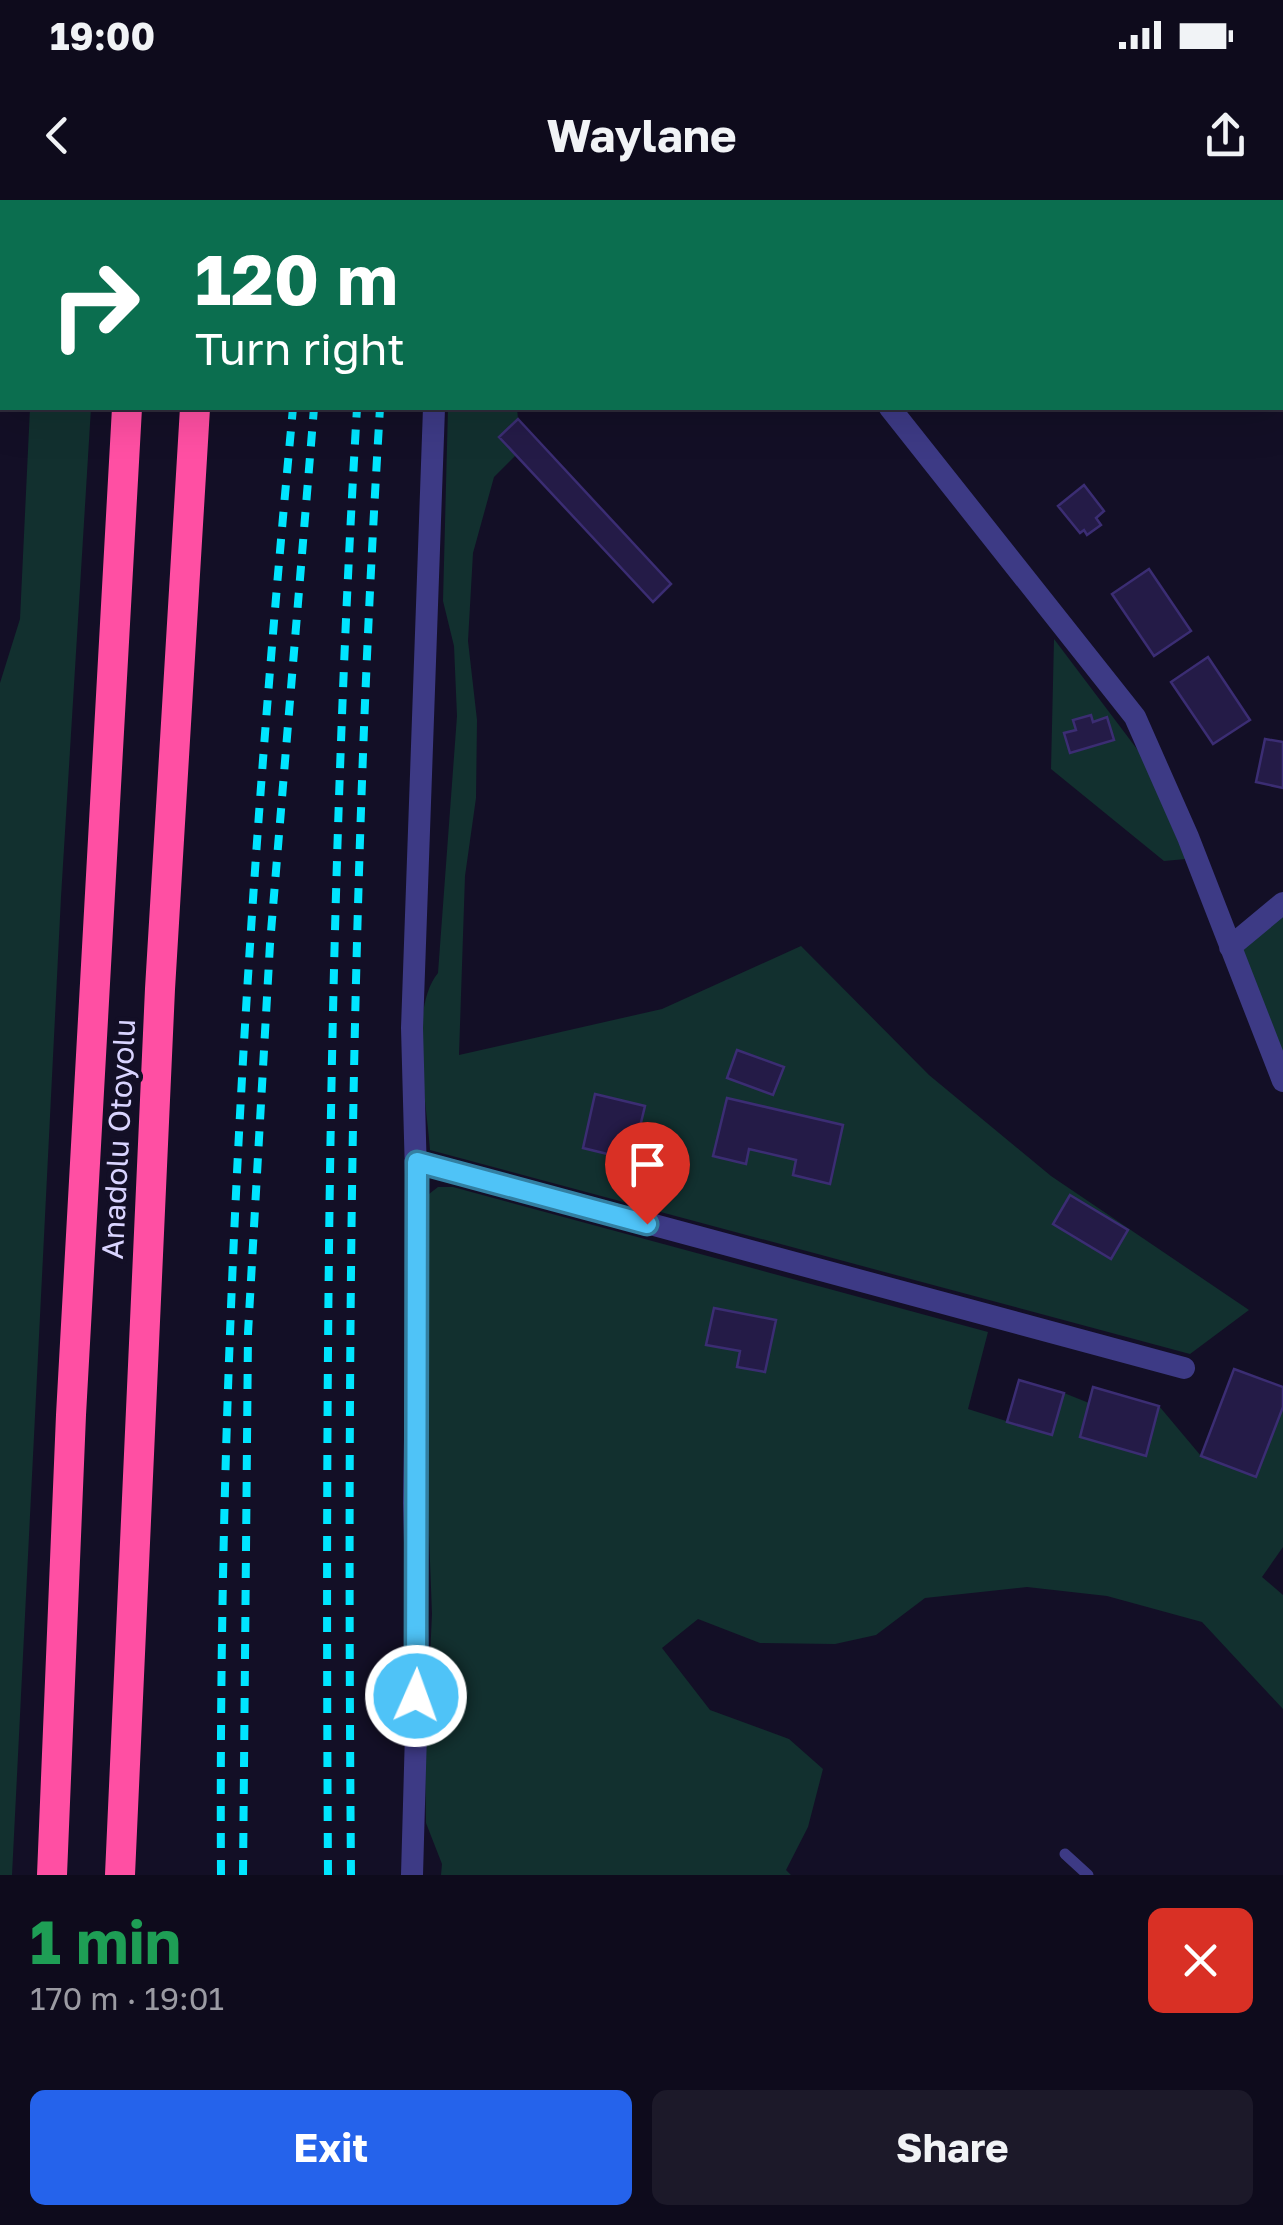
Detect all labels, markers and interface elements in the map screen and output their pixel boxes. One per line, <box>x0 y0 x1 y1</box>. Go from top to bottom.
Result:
text: 19:00 <box>50 13 155 58</box>
icon: back <box>30 108 85 163</box>
text: Waylane <box>546 108 737 162</box>
icon: share <box>1198 108 1253 163</box>
text: 120 m <box>195 236 398 320</box>
icon: right <box>30 240 160 370</box>
text: Turn right <box>195 321 405 375</box>
street label: Anadolu Otoyolu <box>94 1018 142 1260</box>
pin <box>605 1122 690 1225</box>
icon: arrive <box>620 1137 675 1192</box>
position arrow <box>364 1644 468 1748</box>
text: 1 min <box>30 1905 181 1977</box>
button: close <box>1148 1908 1253 2013</box>
text: 170 m · 19:01 <box>30 1979 224 2017</box>
button: Exit <box>30 2090 632 2205</box>
button: Share <box>652 2090 1253 2205</box>

